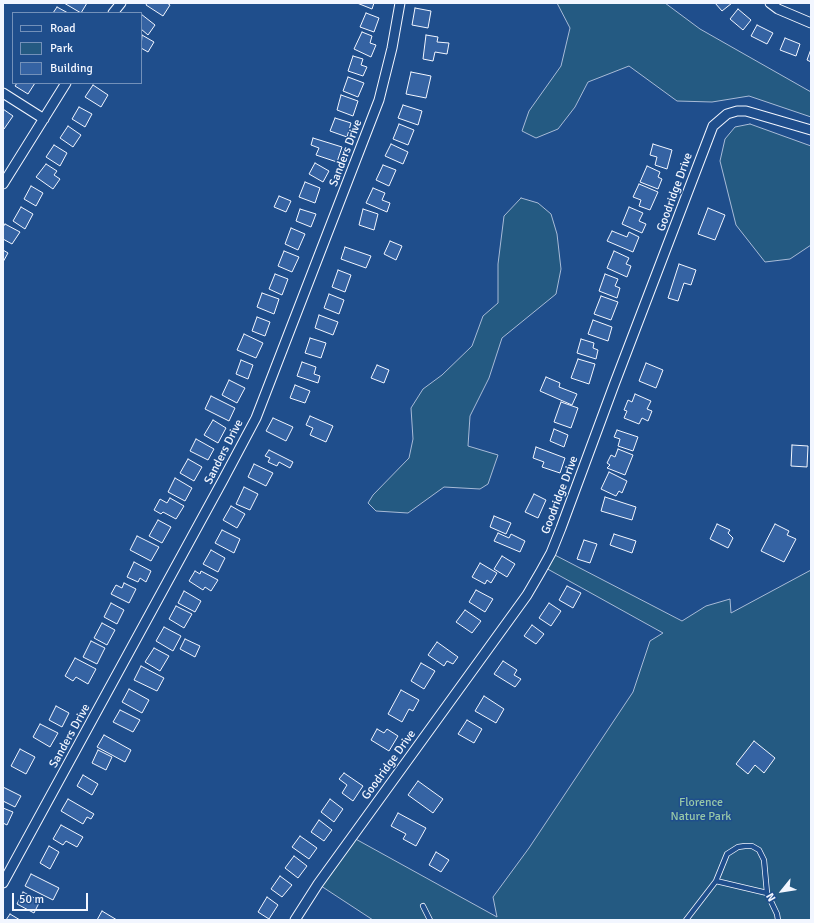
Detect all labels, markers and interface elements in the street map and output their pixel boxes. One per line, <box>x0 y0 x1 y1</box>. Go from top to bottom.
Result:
legend <box>12 12 142 84</box>
text: Road <box>50 21 76 36</box>
text: Park <box>50 41 73 56</box>
text: Building <box>50 61 93 76</box>
street label: Sanders Drive <box>327 117 365 189</box>
street label: Goodridge Drive <box>654 151 696 233</box>
street label: Sanders Drive <box>202 417 246 487</box>
street label: Goodridge Drive <box>538 454 582 536</box>
street label: Sanders Drive <box>47 702 93 770</box>
street label: Goodridge Drive <box>359 727 419 803</box>
park label: Florence Nature Park <box>671 796 731 824</box>
north arrow <box>762 871 802 911</box>
scale bar <box>14 885 90 911</box>
text: N <box>764 891 779 904</box>
text: 50 m <box>19 892 44 907</box>

